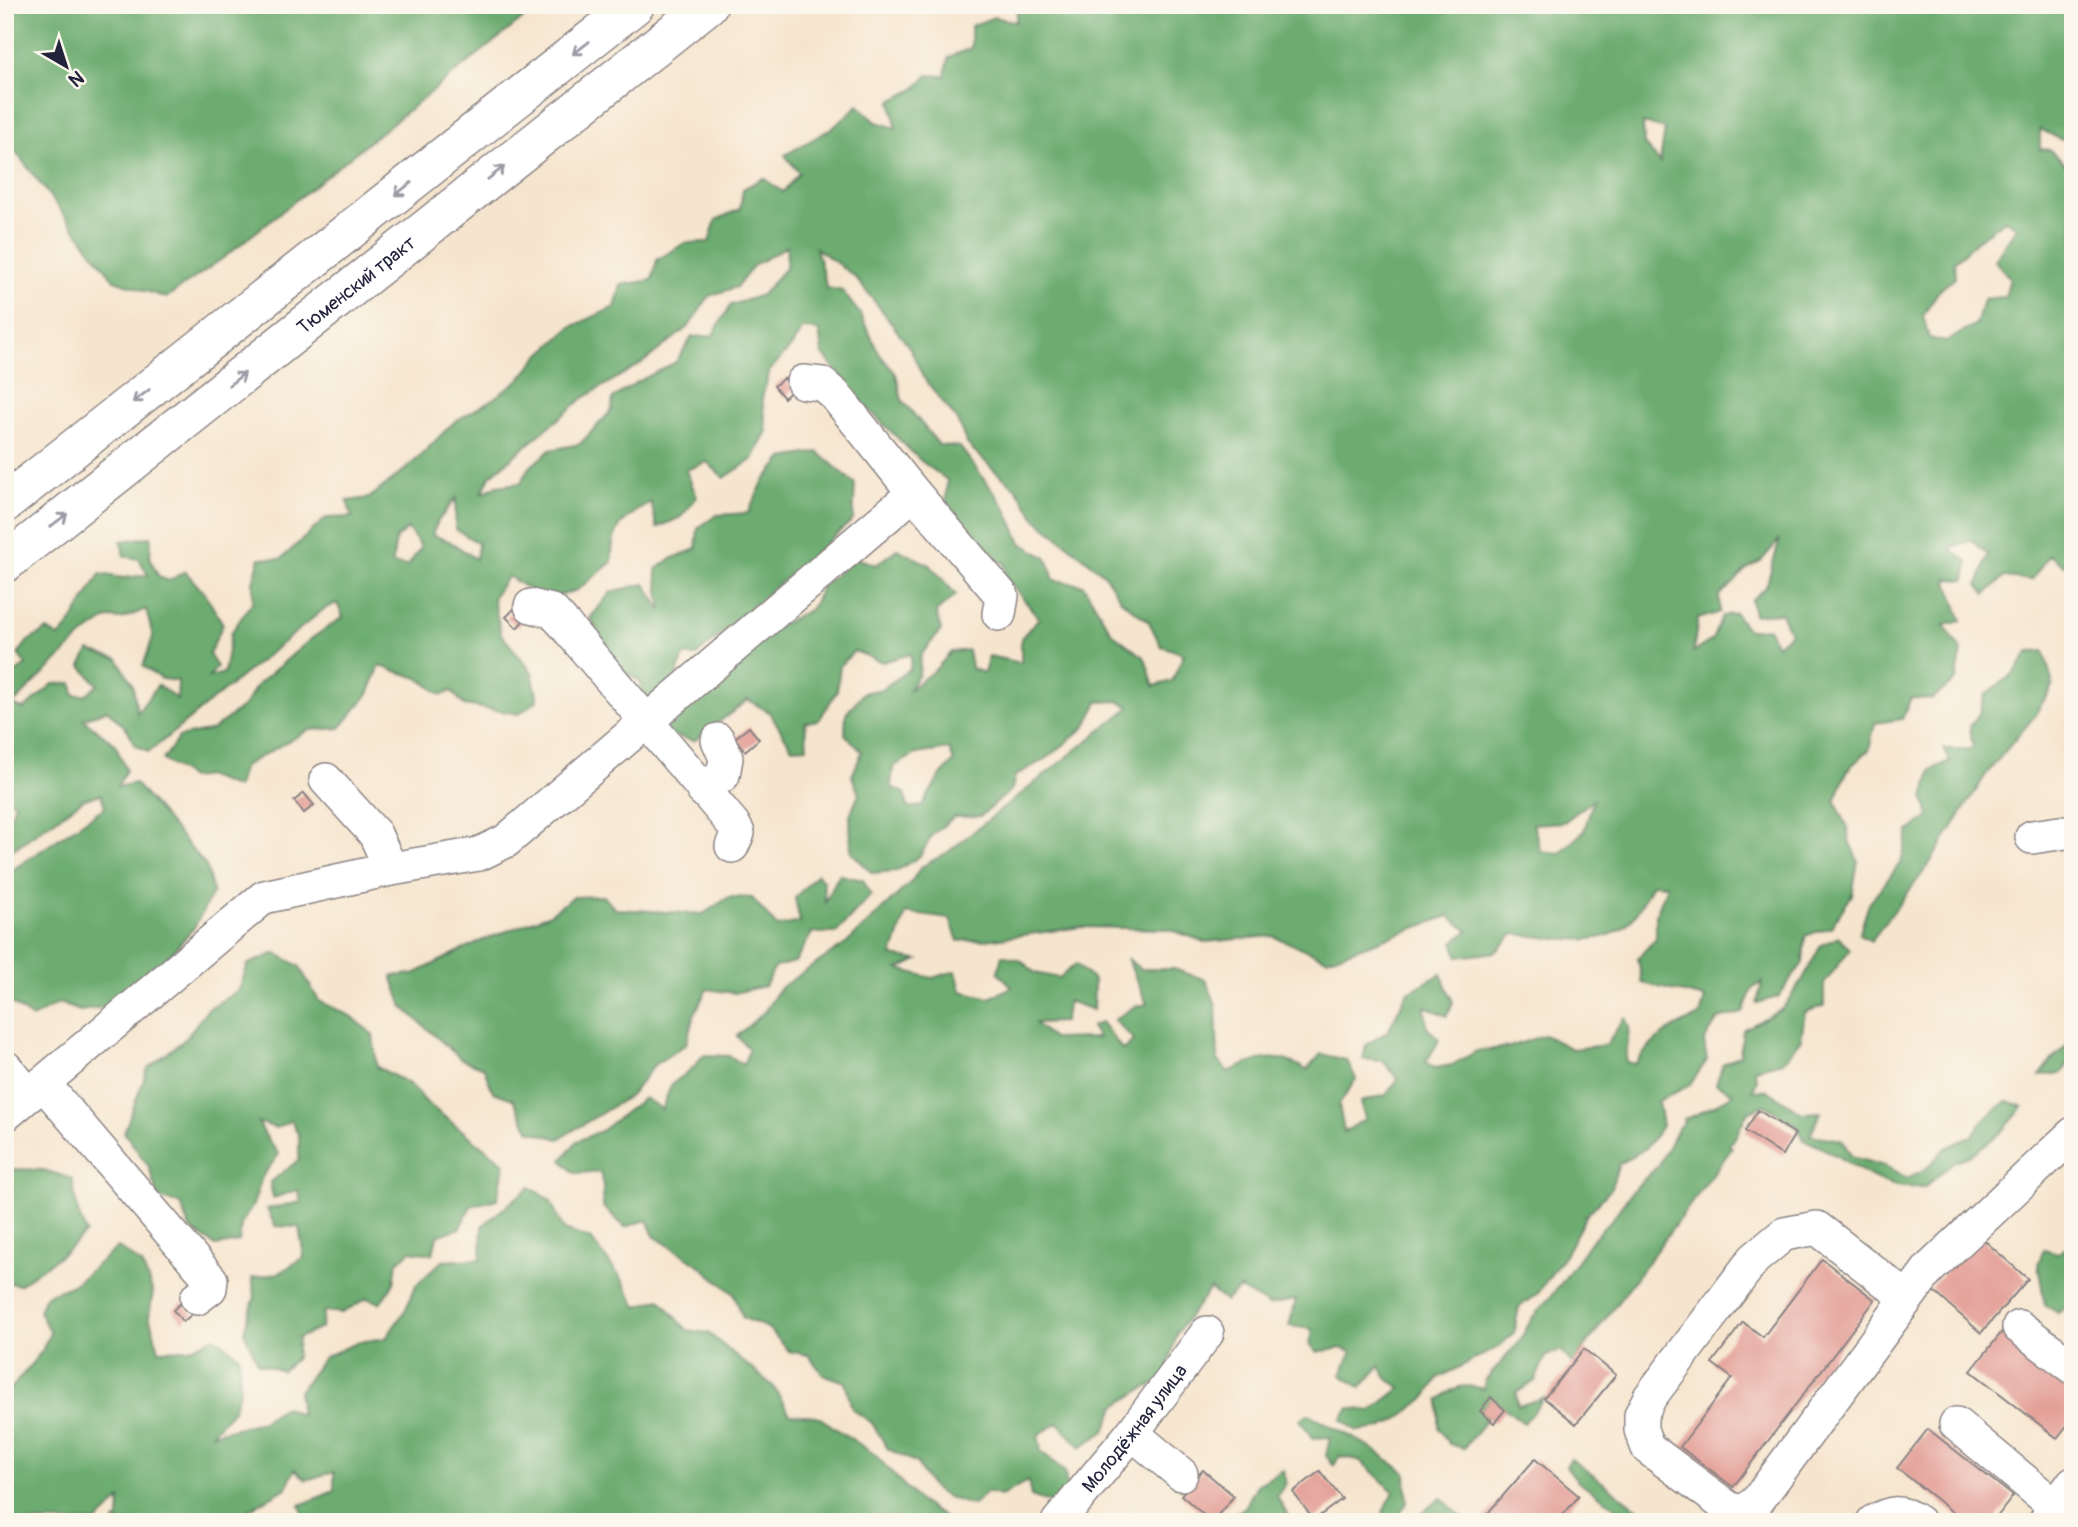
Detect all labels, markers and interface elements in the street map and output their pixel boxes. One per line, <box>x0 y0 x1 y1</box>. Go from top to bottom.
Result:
north arrow <box>32 32 102 102</box>
one-way arrow <box>573 40 591 55</box>
text: N <box>63 65 89 92</box>
one-way arrow <box>487 165 505 181</box>
one-way arrow <box>394 181 412 196</box>
street label: Тюменский тракт <box>292 231 421 340</box>
one-way arrow <box>227 371 246 386</box>
one-way arrow <box>132 388 150 404</box>
one-way arrow <box>49 513 67 528</box>
street label: Молодёжная улица <box>1077 1359 1193 1498</box>

